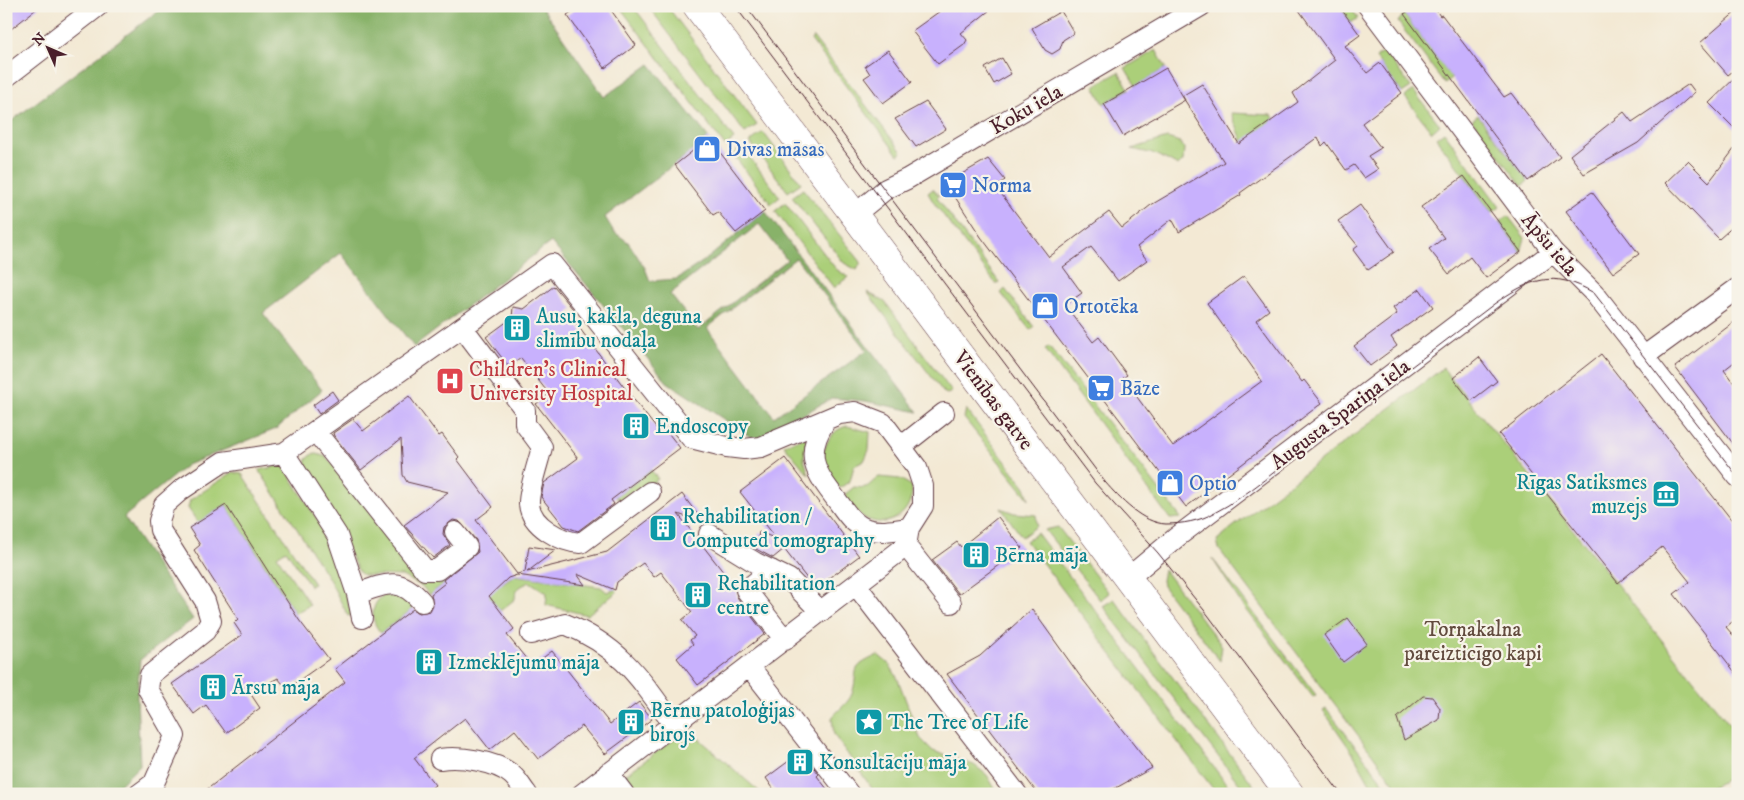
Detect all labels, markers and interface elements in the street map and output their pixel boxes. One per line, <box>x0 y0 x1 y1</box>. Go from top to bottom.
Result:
north arrow <box>22 22 72 72</box>
text: N <box>29 29 50 50</box>
street label: Koku iela <box>986 79 1067 141</box>
shop icon: Divas māsas <box>692 134 722 164</box>
place label: Divas māsas <box>726 137 824 163</box>
supermarket icon: Norma <box>938 170 968 200</box>
place label: Norma <box>972 173 1032 199</box>
street label: Āpšu iela <box>1515 207 1584 282</box>
shop icon: Ortotēka <box>1030 291 1060 321</box>
place label: Ortotēka <box>1064 294 1138 320</box>
place label: Ausu, kakla, deguna slimību nodaļa <box>536 304 702 354</box>
building icon: Ausu, kakla, deguna slimību nodaļa <box>502 313 532 343</box>
street label: Vienības gatve <box>947 345 1039 456</box>
street label: Augusta Spariņa iela <box>1265 354 1416 476</box>
place label: Children's Clinical University Hospital <box>469 357 633 407</box>
hospital icon: Children's Clinical University Hospital <box>435 366 465 396</box>
supermarket icon: Bāze <box>1086 373 1116 403</box>
place label: Bāze <box>1120 376 1160 402</box>
building icon: Endoscopy <box>621 411 651 441</box>
place label: Endoscopy <box>655 414 749 440</box>
shop icon: Optio <box>1155 468 1185 498</box>
place label: Rīgas Satiksmes muzejs <box>1516 470 1647 520</box>
place label: Optio <box>1189 471 1237 497</box>
museum icon: Rīgas Satiksmes muzejs <box>1651 479 1681 509</box>
place label: Rehabilitation / Computed tomography <box>682 504 875 554</box>
building icon: Rehabilitation / Computed tomography <box>648 513 678 543</box>
building icon: Bērna māja <box>961 540 991 570</box>
place label: Bērna māja <box>995 543 1088 569</box>
place label: Rehabilitation centre <box>717 571 835 621</box>
building icon: Rehabilitation centre <box>683 580 713 610</box>
park label: Torņakalna pareizticīgo kapi <box>1403 617 1542 667</box>
building icon: Izmeklējumu māja <box>414 647 444 677</box>
place label: Izmeklējumu māja <box>448 650 600 676</box>
building icon: Ārstu māja <box>198 672 228 702</box>
place label: Ārstu māja <box>232 674 320 701</box>
place label: Bērnu patoloģijas birojs <box>650 698 795 748</box>
building icon: Bērnu patoloģijas birojs <box>616 707 646 737</box>
place icon: The Tree of Life <box>854 707 884 737</box>
place label: The Tree of Life <box>888 710 1029 736</box>
building icon: Konsultāciju māja <box>785 747 815 777</box>
place label: Konsultāciju māja <box>819 750 967 776</box>

